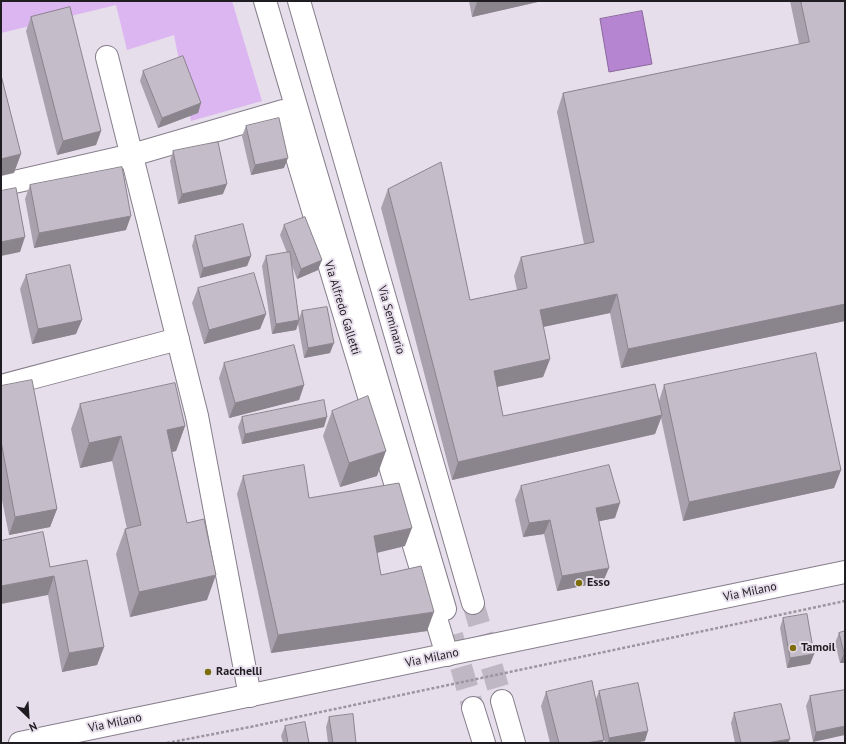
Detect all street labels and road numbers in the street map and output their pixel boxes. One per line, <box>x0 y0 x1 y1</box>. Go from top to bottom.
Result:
street label: Via Alfredo Galletti <box>321 259 363 357</box>
street label: Via Seminario <box>374 284 408 356</box>
street label: Via Milano <box>722 579 778 605</box>
street label: Via Milano <box>404 645 460 671</box>
street label: Via Milano <box>87 710 143 736</box>

